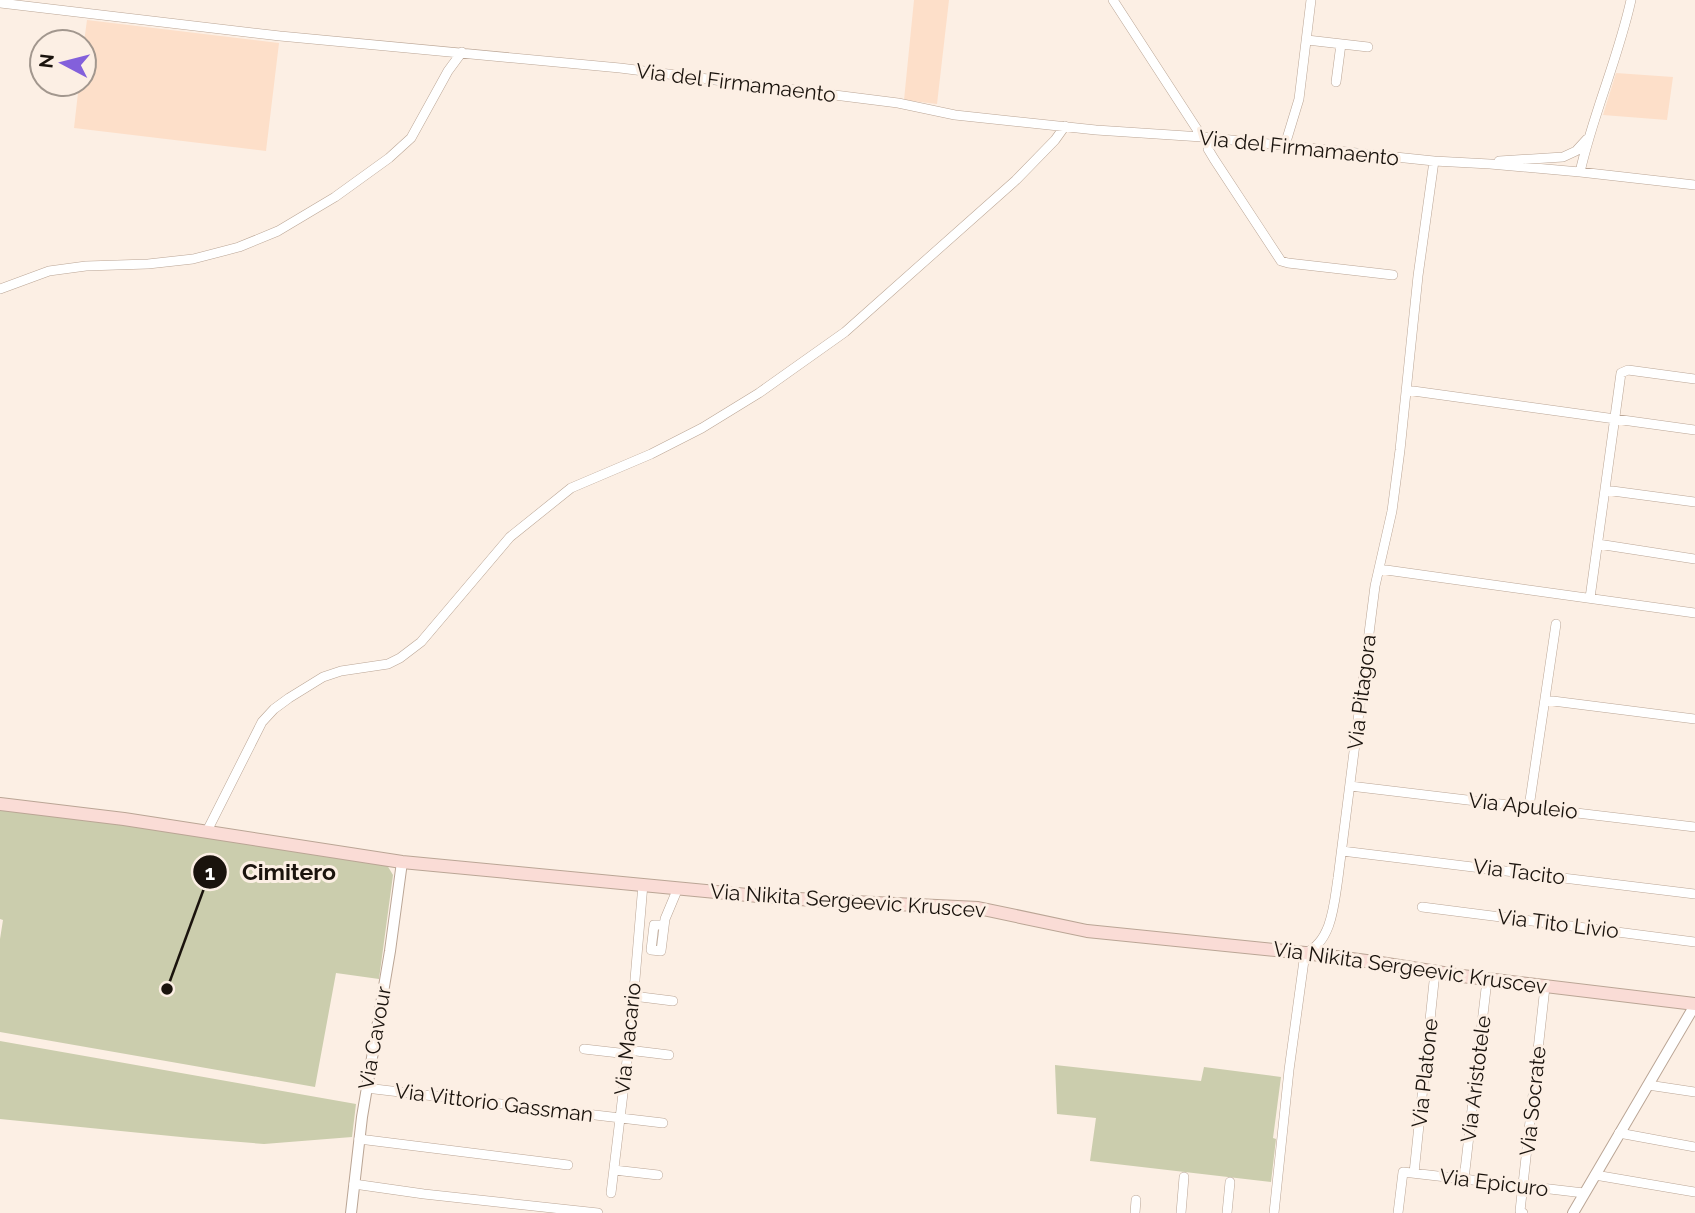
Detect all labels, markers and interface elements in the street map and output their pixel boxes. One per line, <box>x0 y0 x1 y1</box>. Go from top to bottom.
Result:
north arrow <box>28 28 98 98</box>
text: N <box>34 52 58 69</box>
street label: Via del Firmamaento <box>635 58 837 107</box>
street label: Via del Firmamaento <box>1198 125 1400 170</box>
street label: Via Pitagora <box>1342 633 1381 751</box>
street label: Via Apuleio <box>1467 787 1579 824</box>
callout: Cimitero <box>193 850 350 894</box>
street label: Via Tacito <box>1472 853 1567 890</box>
text: Cimitero <box>242 858 336 885</box>
text: 1 <box>205 860 215 885</box>
street label: Via Nikita Sergeevic Kruscev <box>709 878 987 923</box>
street label: Via Tito Livio <box>1496 904 1620 943</box>
street label: Via Nikita Sergeevic Kruscev <box>1272 936 1549 999</box>
street label: Via Macario <box>609 982 646 1096</box>
street label: Via Cavour <box>353 984 396 1091</box>
street label: Via Aristotele <box>1455 1014 1496 1144</box>
street label: Via Platone <box>1406 1017 1443 1129</box>
street label: Via Socrate <box>1514 1045 1551 1157</box>
street label: Via Vittorio Gassman <box>393 1078 595 1127</box>
street label: Via Epicuro <box>1438 1163 1550 1202</box>

